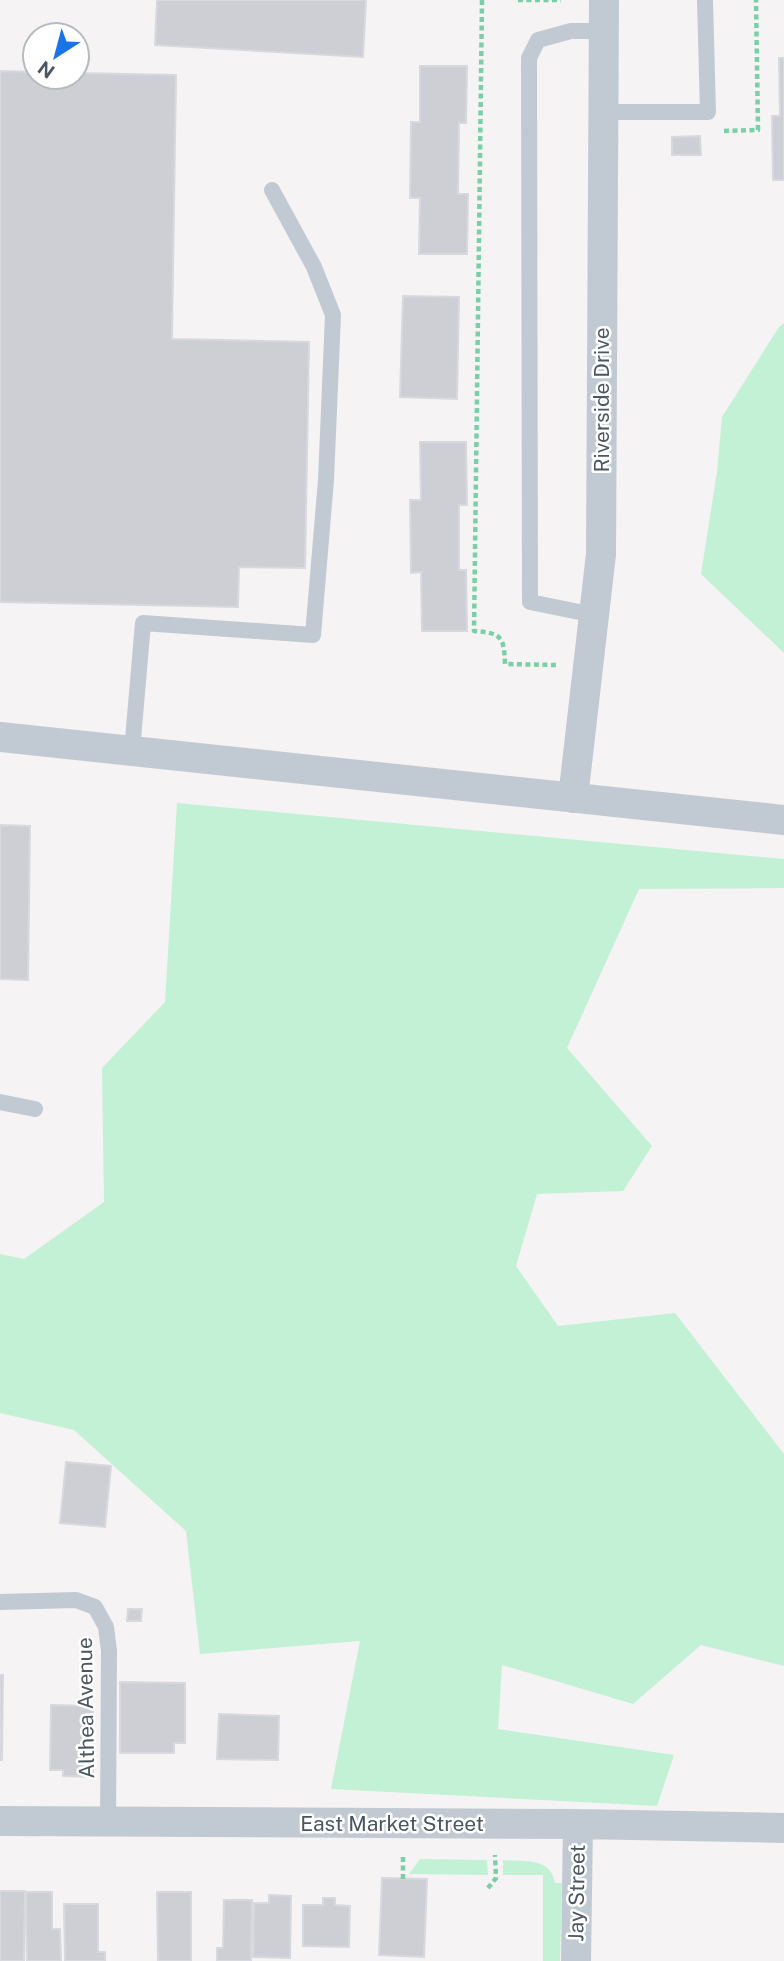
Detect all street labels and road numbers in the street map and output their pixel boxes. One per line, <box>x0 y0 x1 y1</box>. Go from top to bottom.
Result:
street label: Riverside Drive <box>589 327 614 473</box>
street label: Althea Avenue <box>72 1637 99 1779</box>
street label: East Market Street <box>300 1811 484 1836</box>
street label: Jay Street <box>563 1844 590 1942</box>

